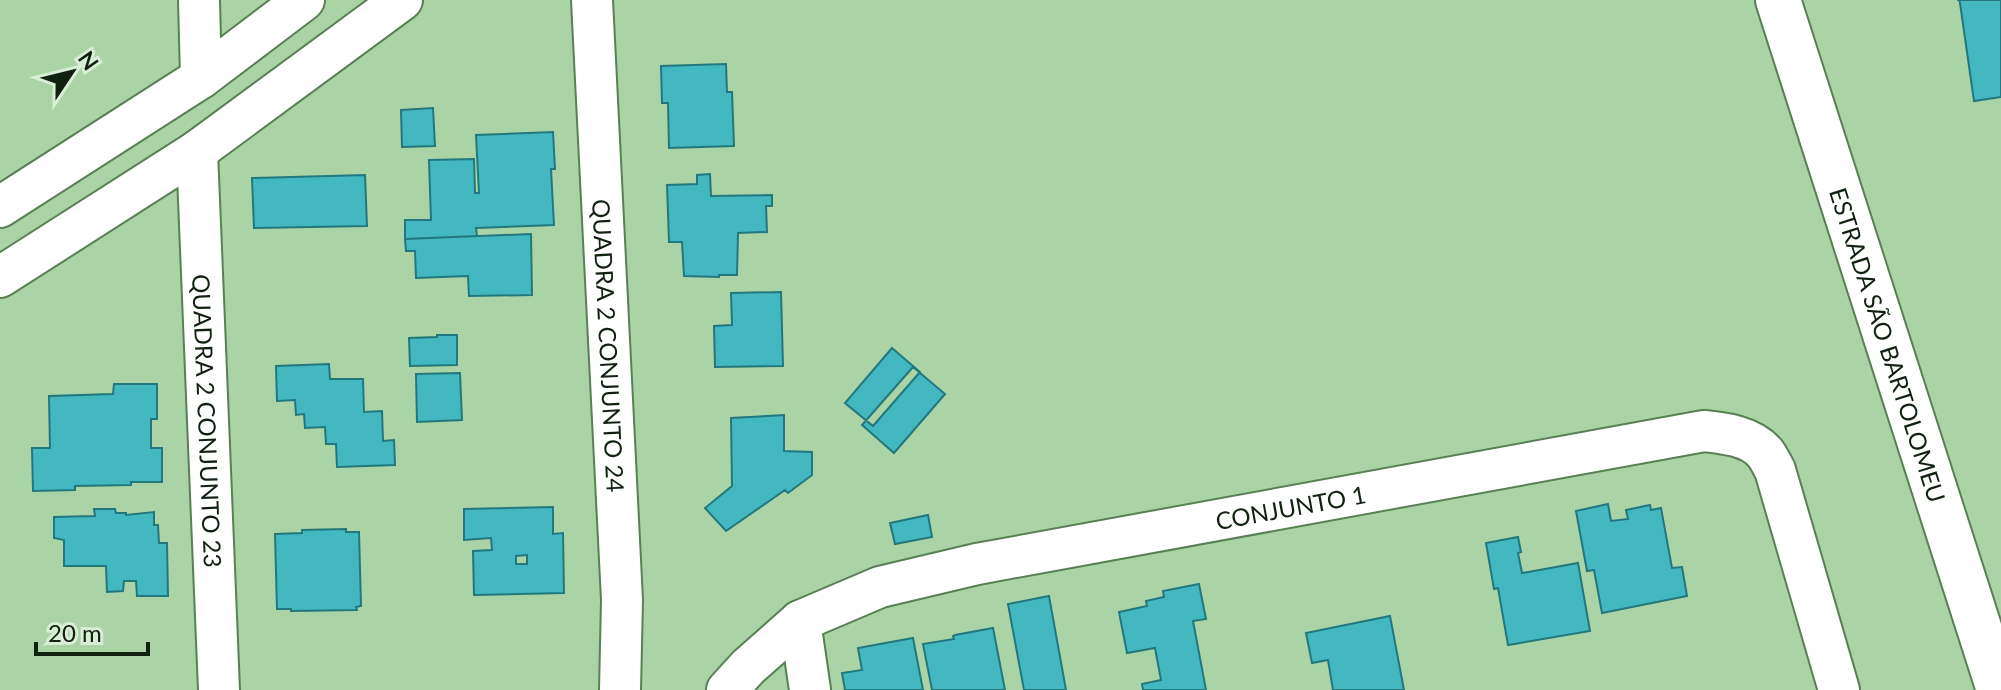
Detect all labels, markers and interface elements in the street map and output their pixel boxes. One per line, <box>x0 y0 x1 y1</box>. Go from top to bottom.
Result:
north arrow <box>32 32 112 112</box>
text: N <box>73 46 105 75</box>
street label: ESTRADA SÃO BARTOLOMEU <box>1824 184 1952 506</box>
street label: QUADRA 2 CONJUNTO 24 <box>587 198 631 493</box>
street label: QUADRA 2 CONJUNTO 23 <box>188 273 228 568</box>
street label: CONJUNTO 1 <box>1213 479 1368 535</box>
scale bar <box>36 606 148 656</box>
text: 20 m <box>48 618 102 647</box>

